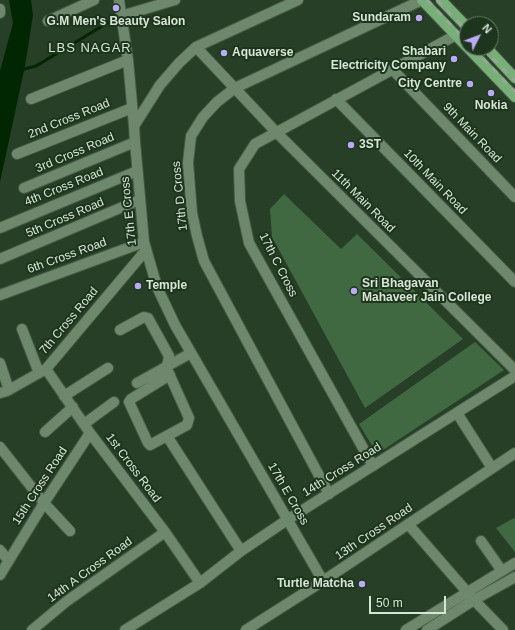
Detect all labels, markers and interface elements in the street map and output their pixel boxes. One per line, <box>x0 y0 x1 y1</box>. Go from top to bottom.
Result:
marker: G.M Men's Beauty Salon <box>111 3 121 13</box>
place label: Sundaram <box>352 11 411 25</box>
marker: Sundaram <box>414 13 424 23</box>
place label: G.M Men's Beauty Salon <box>47 15 185 29</box>
north arrow <box>459 16 499 56</box>
text: N <box>480 22 494 36</box>
district label: LBS NAGAR <box>48 40 132 56</box>
place label: Shabari Electricity Company <box>331 45 446 73</box>
place label: Aquaverse <box>232 46 293 60</box>
marker: Aquaverse <box>219 48 229 58</box>
marker: Shabari Electricity Company <box>449 54 459 64</box>
place label: City Centre <box>398 77 462 91</box>
marker: City Centre <box>465 79 475 89</box>
marker: Nokia <box>486 88 496 98</box>
street label: 2nd Cross Road <box>26 96 112 142</box>
place label: Nokia <box>475 99 507 113</box>
street label: 9th Main Road <box>440 100 504 166</box>
street label: 3rd Cross Road <box>34 130 116 176</box>
place label: 3ST <box>359 138 381 152</box>
marker: 3ST <box>346 140 356 150</box>
street label: 10th Main Road <box>400 147 470 217</box>
street label: 17th D Cross <box>169 160 191 232</box>
street label: 4th Cross Road <box>23 165 105 209</box>
street label: 11th Main Road <box>328 166 398 236</box>
street label: 17th E Cross <box>118 176 140 246</box>
street label: 5th Cross Road <box>24 195 106 241</box>
street label: 17th C Cross <box>256 231 300 299</box>
street label: 6th Cross Road <box>25 235 109 277</box>
place label: Sri Bhagavan Mahaveer Jain College <box>362 277 491 305</box>
place label: Temple <box>146 279 187 293</box>
marker: Temple <box>133 281 143 291</box>
street label: 7th Cross Road <box>37 284 101 358</box>
marker: Sri Bhagavan Mahaveer Jain College <box>349 286 359 296</box>
street label: 1st Cross Road <box>102 431 164 505</box>
street label: 14th Cross Road <box>300 440 384 500</box>
street label: 15th Cross Road <box>9 444 71 528</box>
street label: 17th E Cross <box>264 460 312 528</box>
street label: 13th Cross Road <box>333 501 415 563</box>
street label: 14th A Cross Road <box>45 534 135 606</box>
place label: Turtle Matcha <box>277 577 354 591</box>
marker: Turtle Matcha <box>357 579 367 589</box>
scale bar <box>371 588 448 614</box>
text: 50 m <box>376 596 403 610</box>

